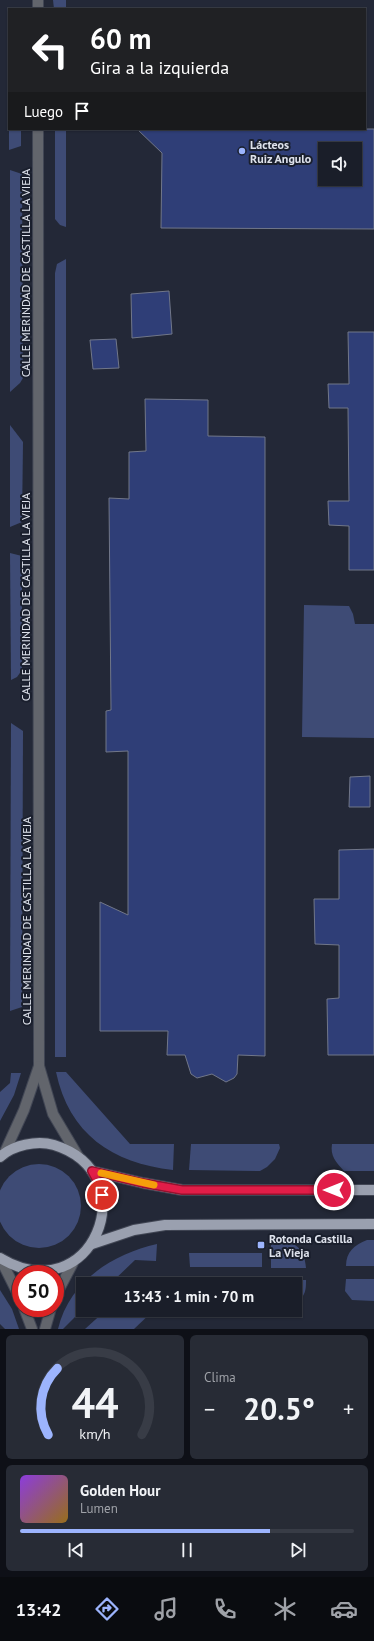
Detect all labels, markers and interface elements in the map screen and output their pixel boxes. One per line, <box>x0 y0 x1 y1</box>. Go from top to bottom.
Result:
text: 60 m <box>90 20 151 57</box>
icon: left <box>24 24 76 76</box>
text: Gira a la izquierda <box>90 56 229 79</box>
icon: arrive <box>71 100 93 122</box>
text: Luego <box>24 102 63 121</box>
place label: Lácteos Ruiz Angulo <box>250 137 312 166</box>
map controls <box>318 142 362 186</box>
button: sound <box>318 142 362 186</box>
marker: Lácteos Ruiz Angulo <box>237 146 247 156</box>
street label: CALLE MERINDAD DE CASTILLA LA VIEJA <box>18 169 33 377</box>
street label: CALLE MERINDAD DE CASTILLA LA VIEJA <box>18 493 33 701</box>
street label: CALLE MERINDAD DE CASTILLA LA VIEJA <box>19 817 34 1025</box>
position arrow <box>313 1169 355 1211</box>
pin <box>85 1178 119 1212</box>
icon: arrive <box>91 1184 113 1206</box>
place label: Rotonda Castilla La Vieja <box>269 1231 353 1260</box>
marker: Rotonda Castilla La Vieja <box>256 1240 266 1250</box>
speed limit sign: 50 <box>12 1265 64 1317</box>
text: 13:43 · 1 min · 70 m <box>124 1287 254 1306</box>
text: Clima <box>204 1369 236 1386</box>
text: 44 <box>71 1376 119 1429</box>
text: 20.5° <box>243 1389 315 1428</box>
text: − <box>204 1395 215 1423</box>
text: + <box>343 1395 354 1423</box>
text: km/h <box>79 1424 111 1443</box>
text: Golden Hour <box>80 1481 160 1500</box>
text: Lumen <box>80 1500 118 1517</box>
icon: previous <box>65 1539 87 1561</box>
icon: pause <box>176 1539 198 1561</box>
icon: next <box>287 1539 309 1561</box>
icon: directions <box>93 1595 121 1623</box>
icon: music <box>152 1595 180 1623</box>
icon: phone <box>211 1595 239 1623</box>
icon: climate <box>271 1595 299 1623</box>
icon: car <box>330 1595 358 1623</box>
text: 13:42 <box>16 1598 61 1621</box>

